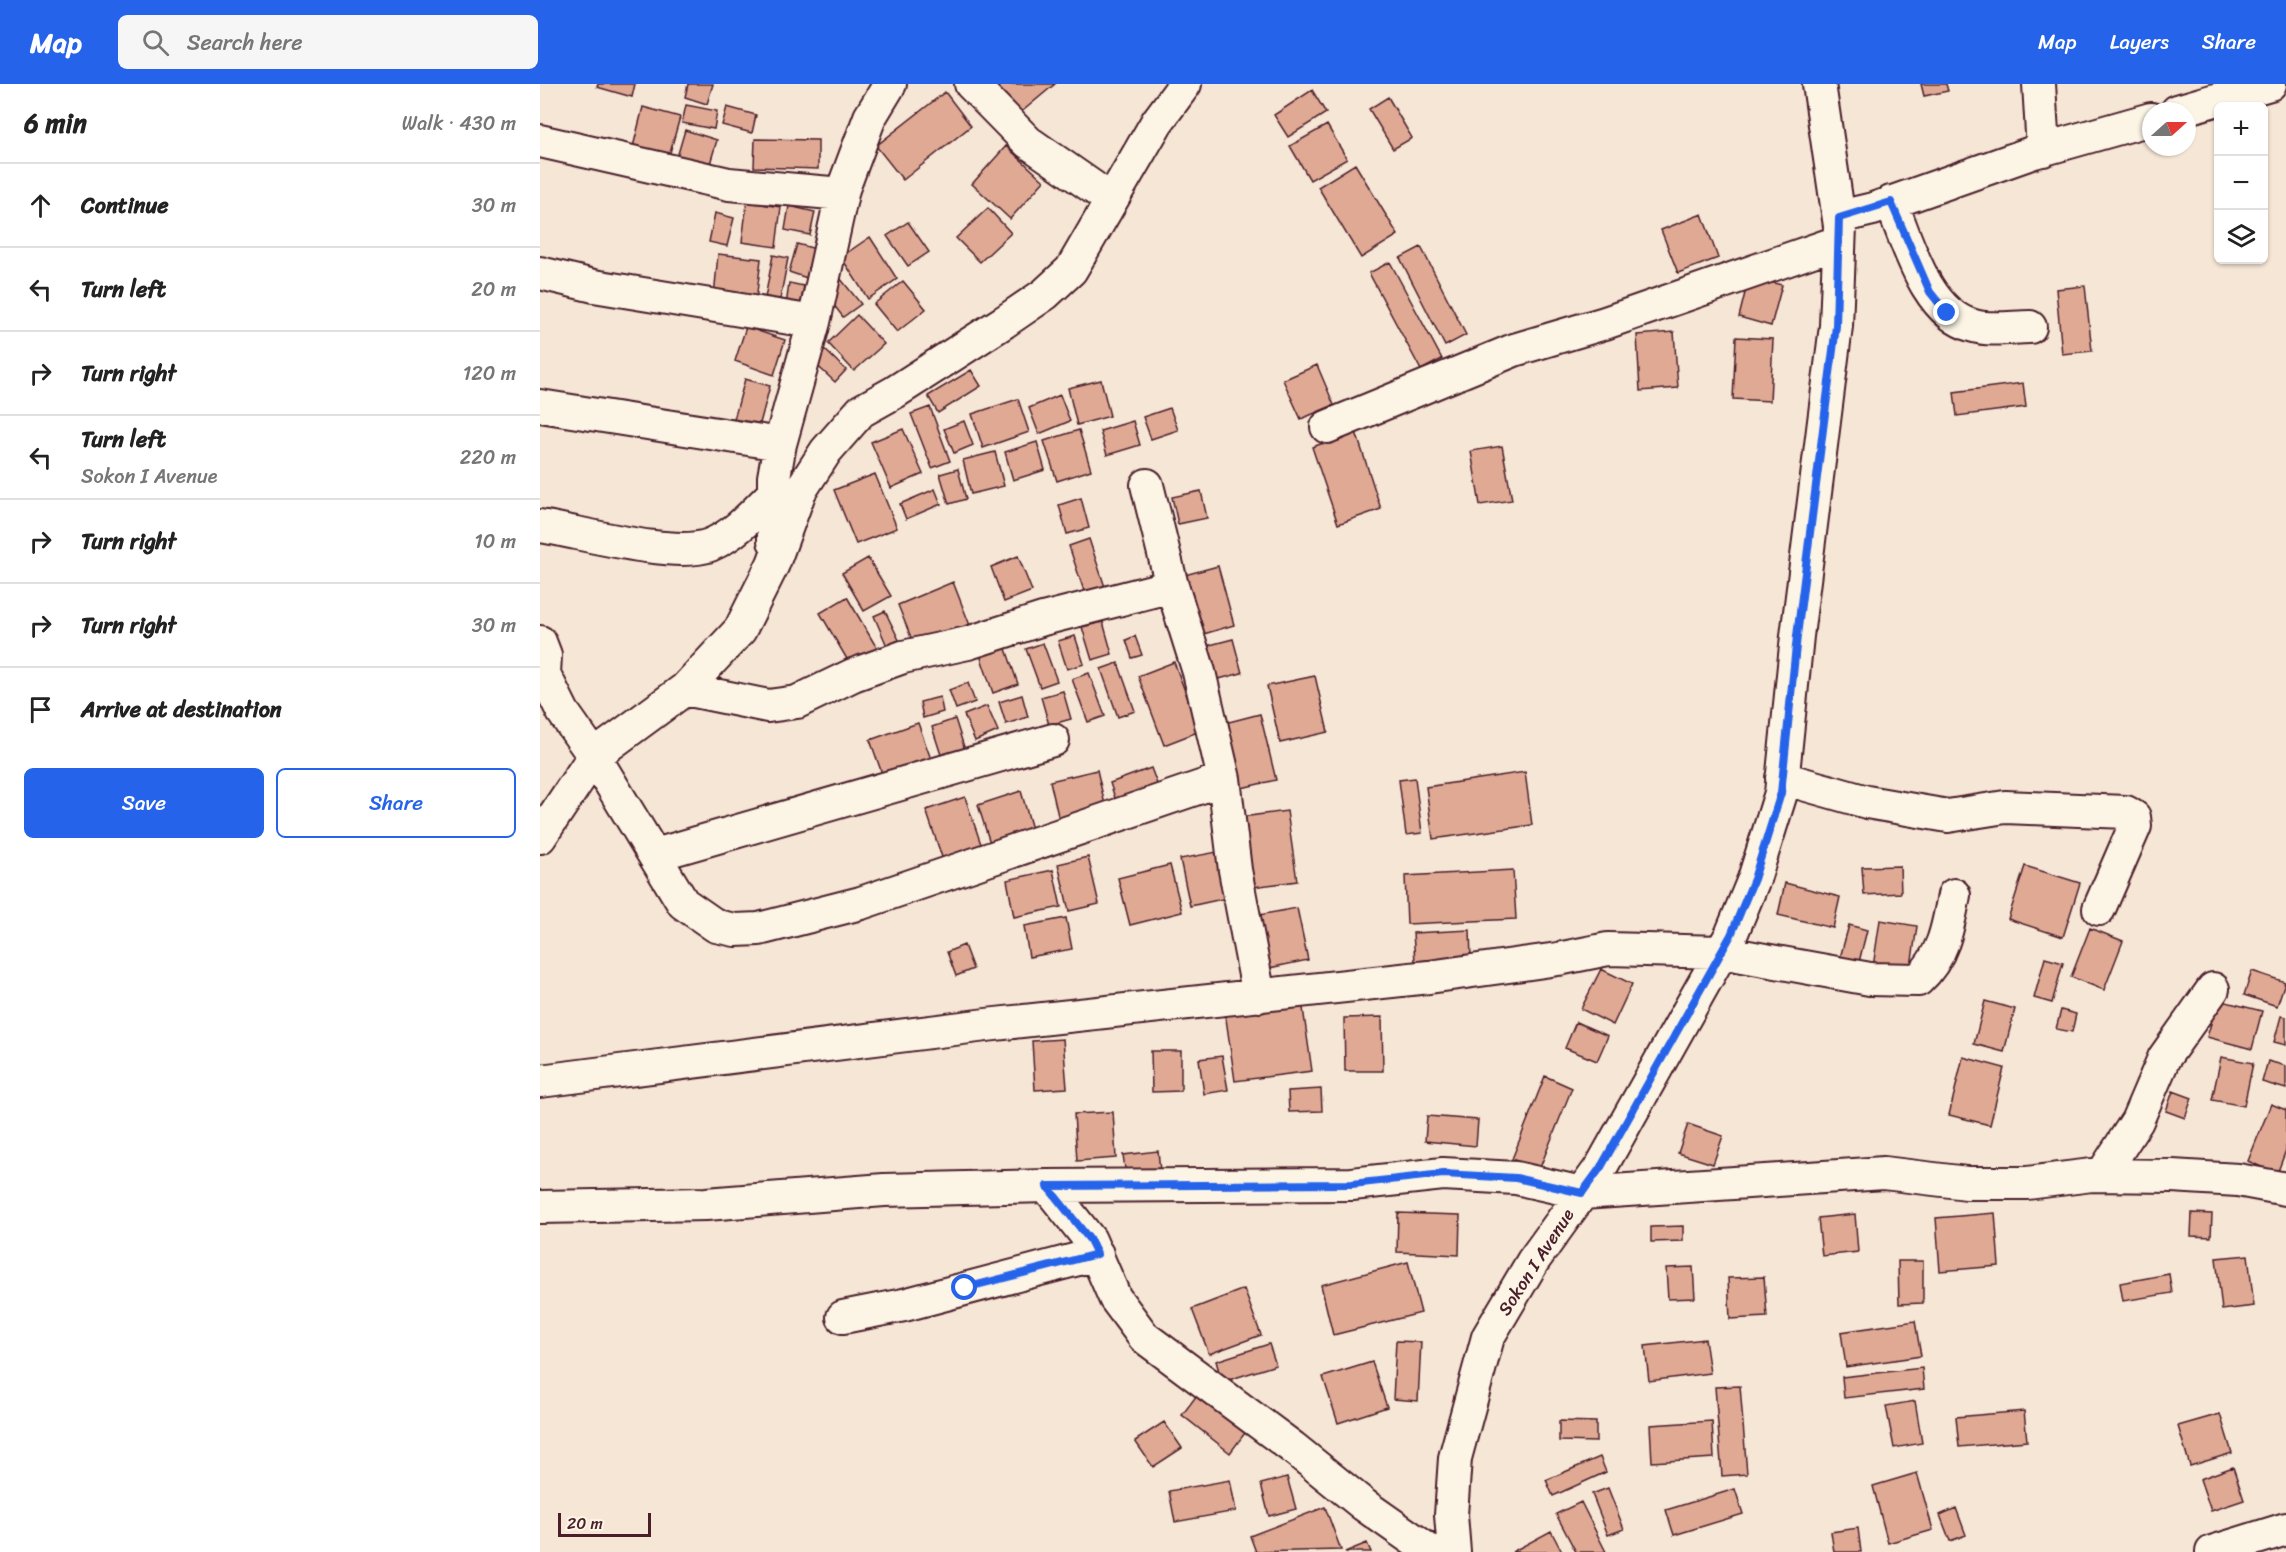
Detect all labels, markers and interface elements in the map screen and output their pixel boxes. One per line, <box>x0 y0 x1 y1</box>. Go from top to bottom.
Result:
search box <box>118 15 538 69</box>
text: Map <box>30 18 82 67</box>
text: Search here <box>187 23 303 62</box>
text: Map <box>2038 23 2077 61</box>
text: Layers <box>2110 23 2169 61</box>
text: Share <box>2202 23 2256 61</box>
icon: search <box>139 26 172 59</box>
text: 6 min <box>24 100 87 146</box>
north arrow <box>2142 102 2196 156</box>
map controls <box>2214 102 2268 264</box>
button: + <box>2214 102 2268 156</box>
text: Walk · 430 m <box>402 106 516 141</box>
button: − <box>2214 156 2268 210</box>
text: Continue <box>81 186 169 225</box>
text: 30 m <box>472 188 516 223</box>
icon: ahead <box>24 189 57 222</box>
button: layers <box>2214 210 2268 264</box>
text: Turn left <box>81 270 166 309</box>
text: 20 m <box>471 272 516 307</box>
icon: left <box>24 273 57 306</box>
route end <box>1933 299 1959 325</box>
text: Turn right <box>81 354 176 393</box>
text: 120 m <box>463 356 516 391</box>
icon: right <box>24 357 57 390</box>
text: Turn left <box>81 420 166 459</box>
text: 220 m <box>460 440 516 475</box>
icon: left <box>24 441 57 474</box>
text: Sokon I Avenue <box>81 459 217 494</box>
text: Turn right <box>81 522 176 561</box>
text: 10 m <box>474 524 516 559</box>
icon: right <box>24 525 57 558</box>
text: Turn right <box>81 606 176 645</box>
text: 30 m <box>472 608 516 643</box>
icon: right <box>24 609 57 642</box>
text: Arrive at destination <box>81 690 282 729</box>
icon: arrive <box>24 693 57 726</box>
button: Save <box>24 768 264 838</box>
button: Share <box>276 768 516 838</box>
street label: Sokon I Avenue <box>1489 1202 1583 1322</box>
route start <box>951 1274 977 1300</box>
text: 20 m <box>567 1509 603 1538</box>
scale bar <box>558 1510 651 1538</box>

